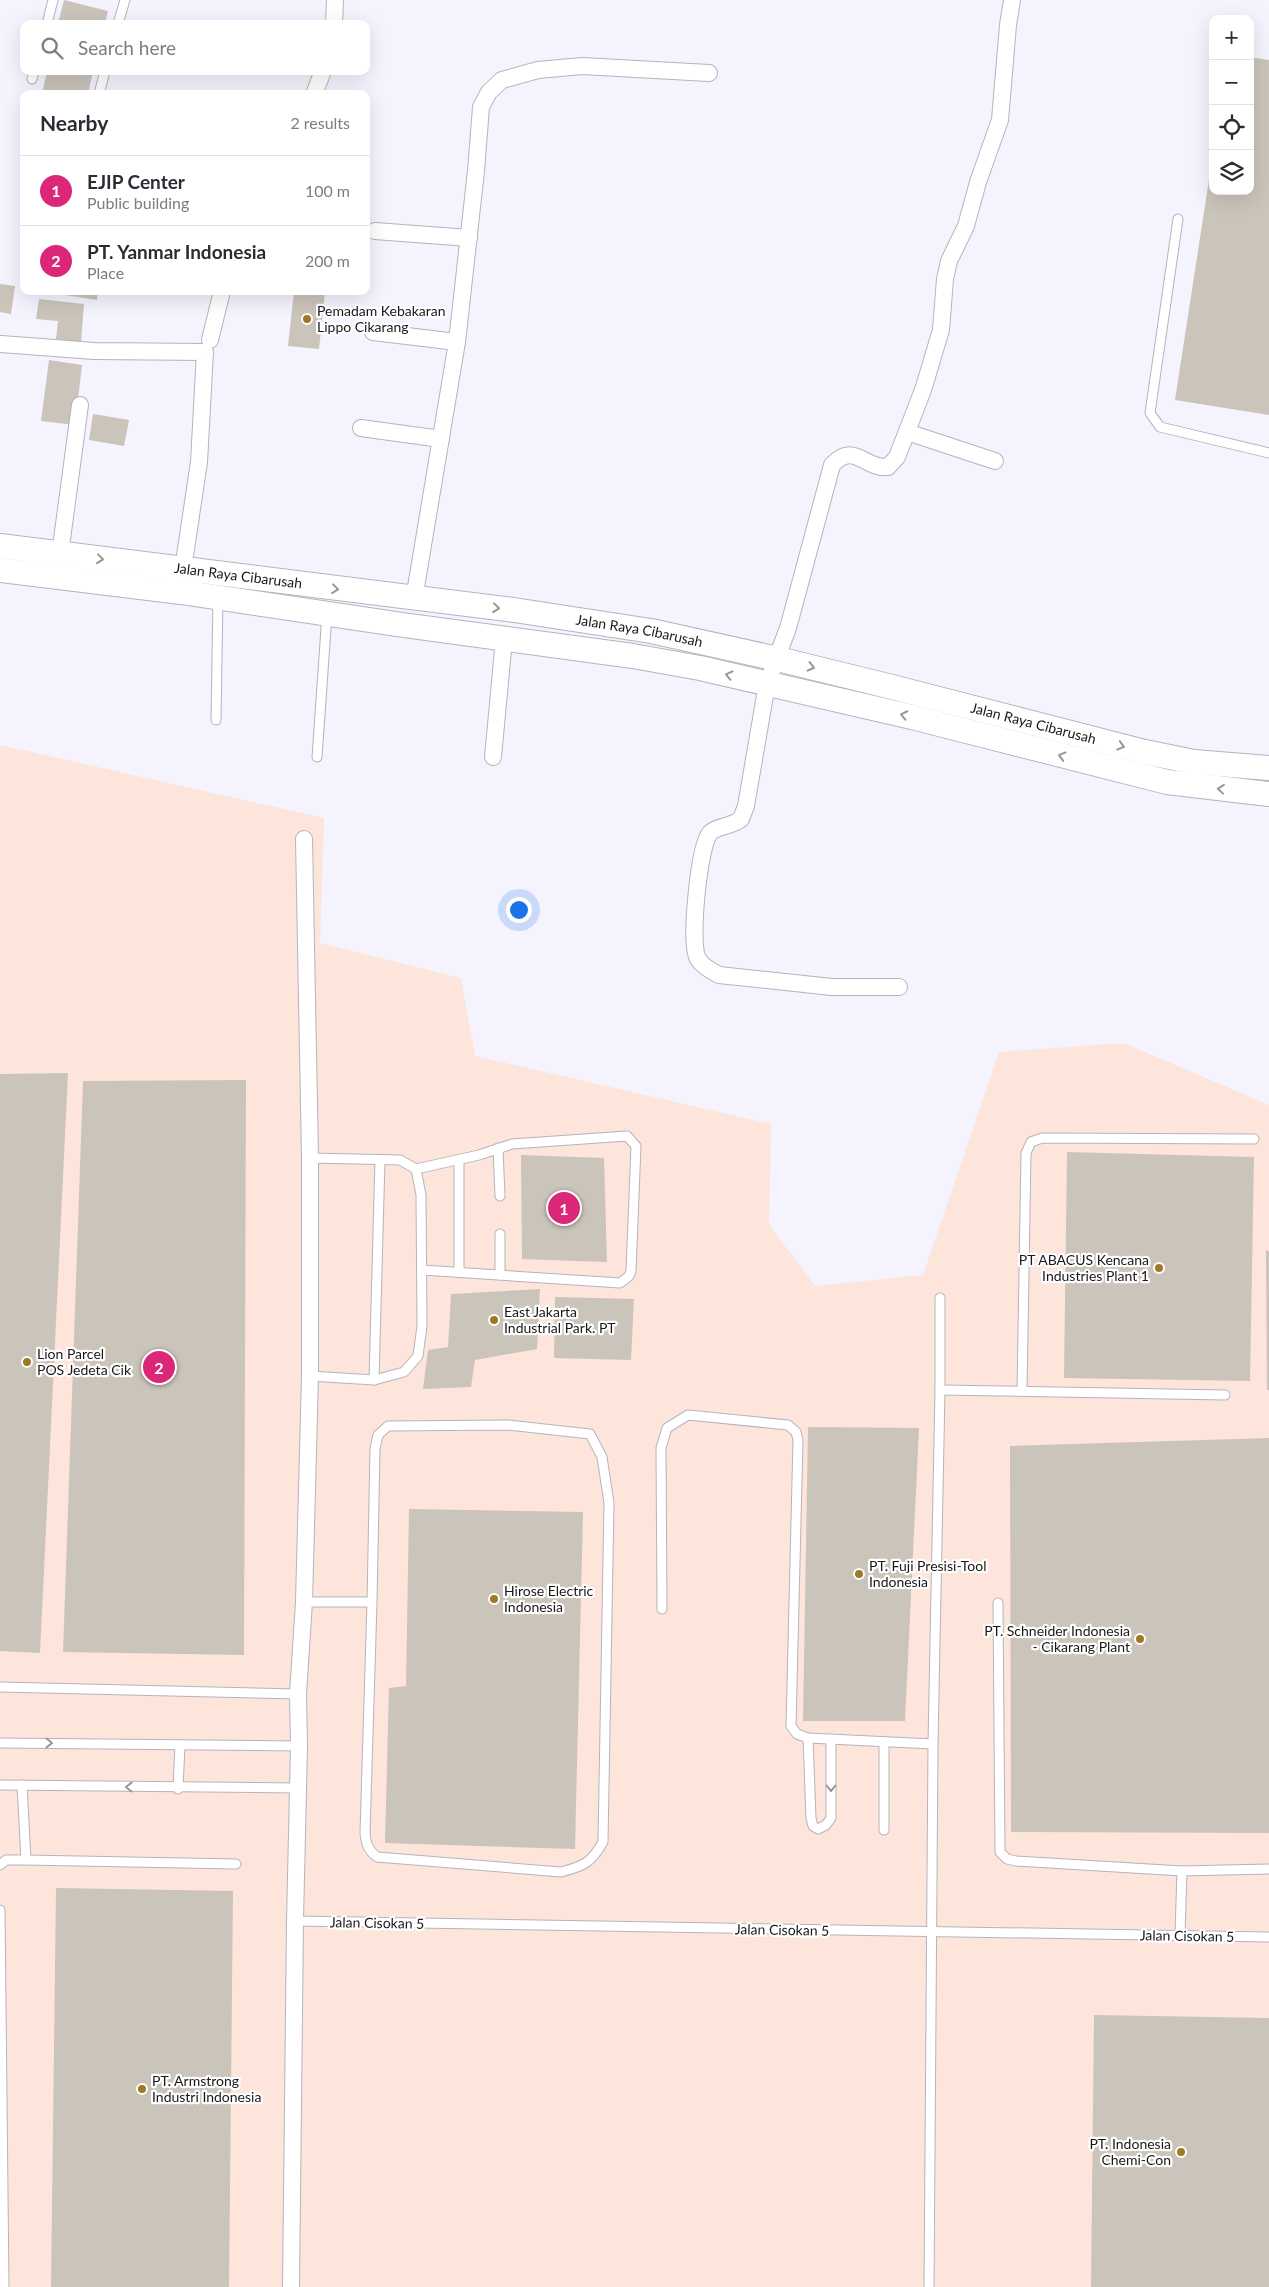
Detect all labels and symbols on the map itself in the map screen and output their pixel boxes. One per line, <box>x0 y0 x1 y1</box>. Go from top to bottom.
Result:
place label: Pemadam Kebakaran Lippo Cikarang <box>317 302 446 335</box>
marker: Pemadam Kebakaran Lippo Cikarang <box>301 313 313 325</box>
one-way arrow <box>97 553 105 564</box>
street label: Jalan Raya Cibarusah <box>173 559 303 592</box>
one-way arrow <box>331 583 339 594</box>
one-way arrow <box>493 603 501 614</box>
street label: Jalan Raya Cibarusah <box>575 611 704 650</box>
one-way arrow <box>806 661 815 672</box>
one-way arrow <box>724 670 733 681</box>
street label: Jalan Raya Cibarusah <box>969 699 1098 747</box>
one-way arrow <box>900 710 909 721</box>
one-way arrow <box>1116 740 1124 750</box>
one-way arrow <box>1057 751 1066 762</box>
one-way arrow <box>1216 784 1224 795</box>
your location <box>506 897 532 923</box>
pin: 1 <box>548 1189 580 1227</box>
place label: PT ABACUS Kencana Industries Plant 1 <box>1019 1251 1149 1284</box>
marker: PT ABACUS Kencana Industries Plant 1 <box>1153 1262 1165 1274</box>
place label: East Jakarta Industrial Park. PT <box>504 1303 616 1336</box>
marker: East Jakarta Industrial Park. PT <box>488 1314 500 1326</box>
place label: Lion Parcel POS Jedeta Cik <box>37 1345 132 1378</box>
pin: 2 <box>143 1348 175 1386</box>
marker: Lion Parcel POS Jedeta Cik <box>21 1356 33 1368</box>
place label: PT. Fuji Presisi-Tool Indonesia <box>869 1557 986 1590</box>
marker: PT. Fuji Presisi-Tool Indonesia <box>853 1568 865 1580</box>
place label: Hirose Electric Indonesia <box>504 1582 594 1615</box>
marker: Hirose Electric Indonesia <box>488 1593 500 1605</box>
place label: PT. Schneider Indonesia - Cikarang Plant <box>984 1622 1130 1655</box>
marker: PT. Schneider Indonesia - Cikarang Plant <box>1134 1633 1146 1645</box>
one-way arrow <box>45 1738 53 1749</box>
one-way arrow <box>125 1782 133 1793</box>
one-way arrow <box>826 1784 836 1792</box>
street label: Jalan Cisokan 5 <box>330 1913 424 1932</box>
street label: Jalan Cisokan 5 <box>735 1920 829 1939</box>
street label: Jalan Cisokan 5 <box>1140 1926 1234 1945</box>
place label: PT. Armstrong Industri Indonesia <box>152 2072 261 2105</box>
marker: PT. Armstrong Industri Indonesia <box>136 2083 148 2095</box>
place label: PT. Indonesia Chemi-Con <box>1089 2135 1171 2168</box>
marker: PT. Indonesia Chemi-Con <box>1175 2146 1187 2158</box>

